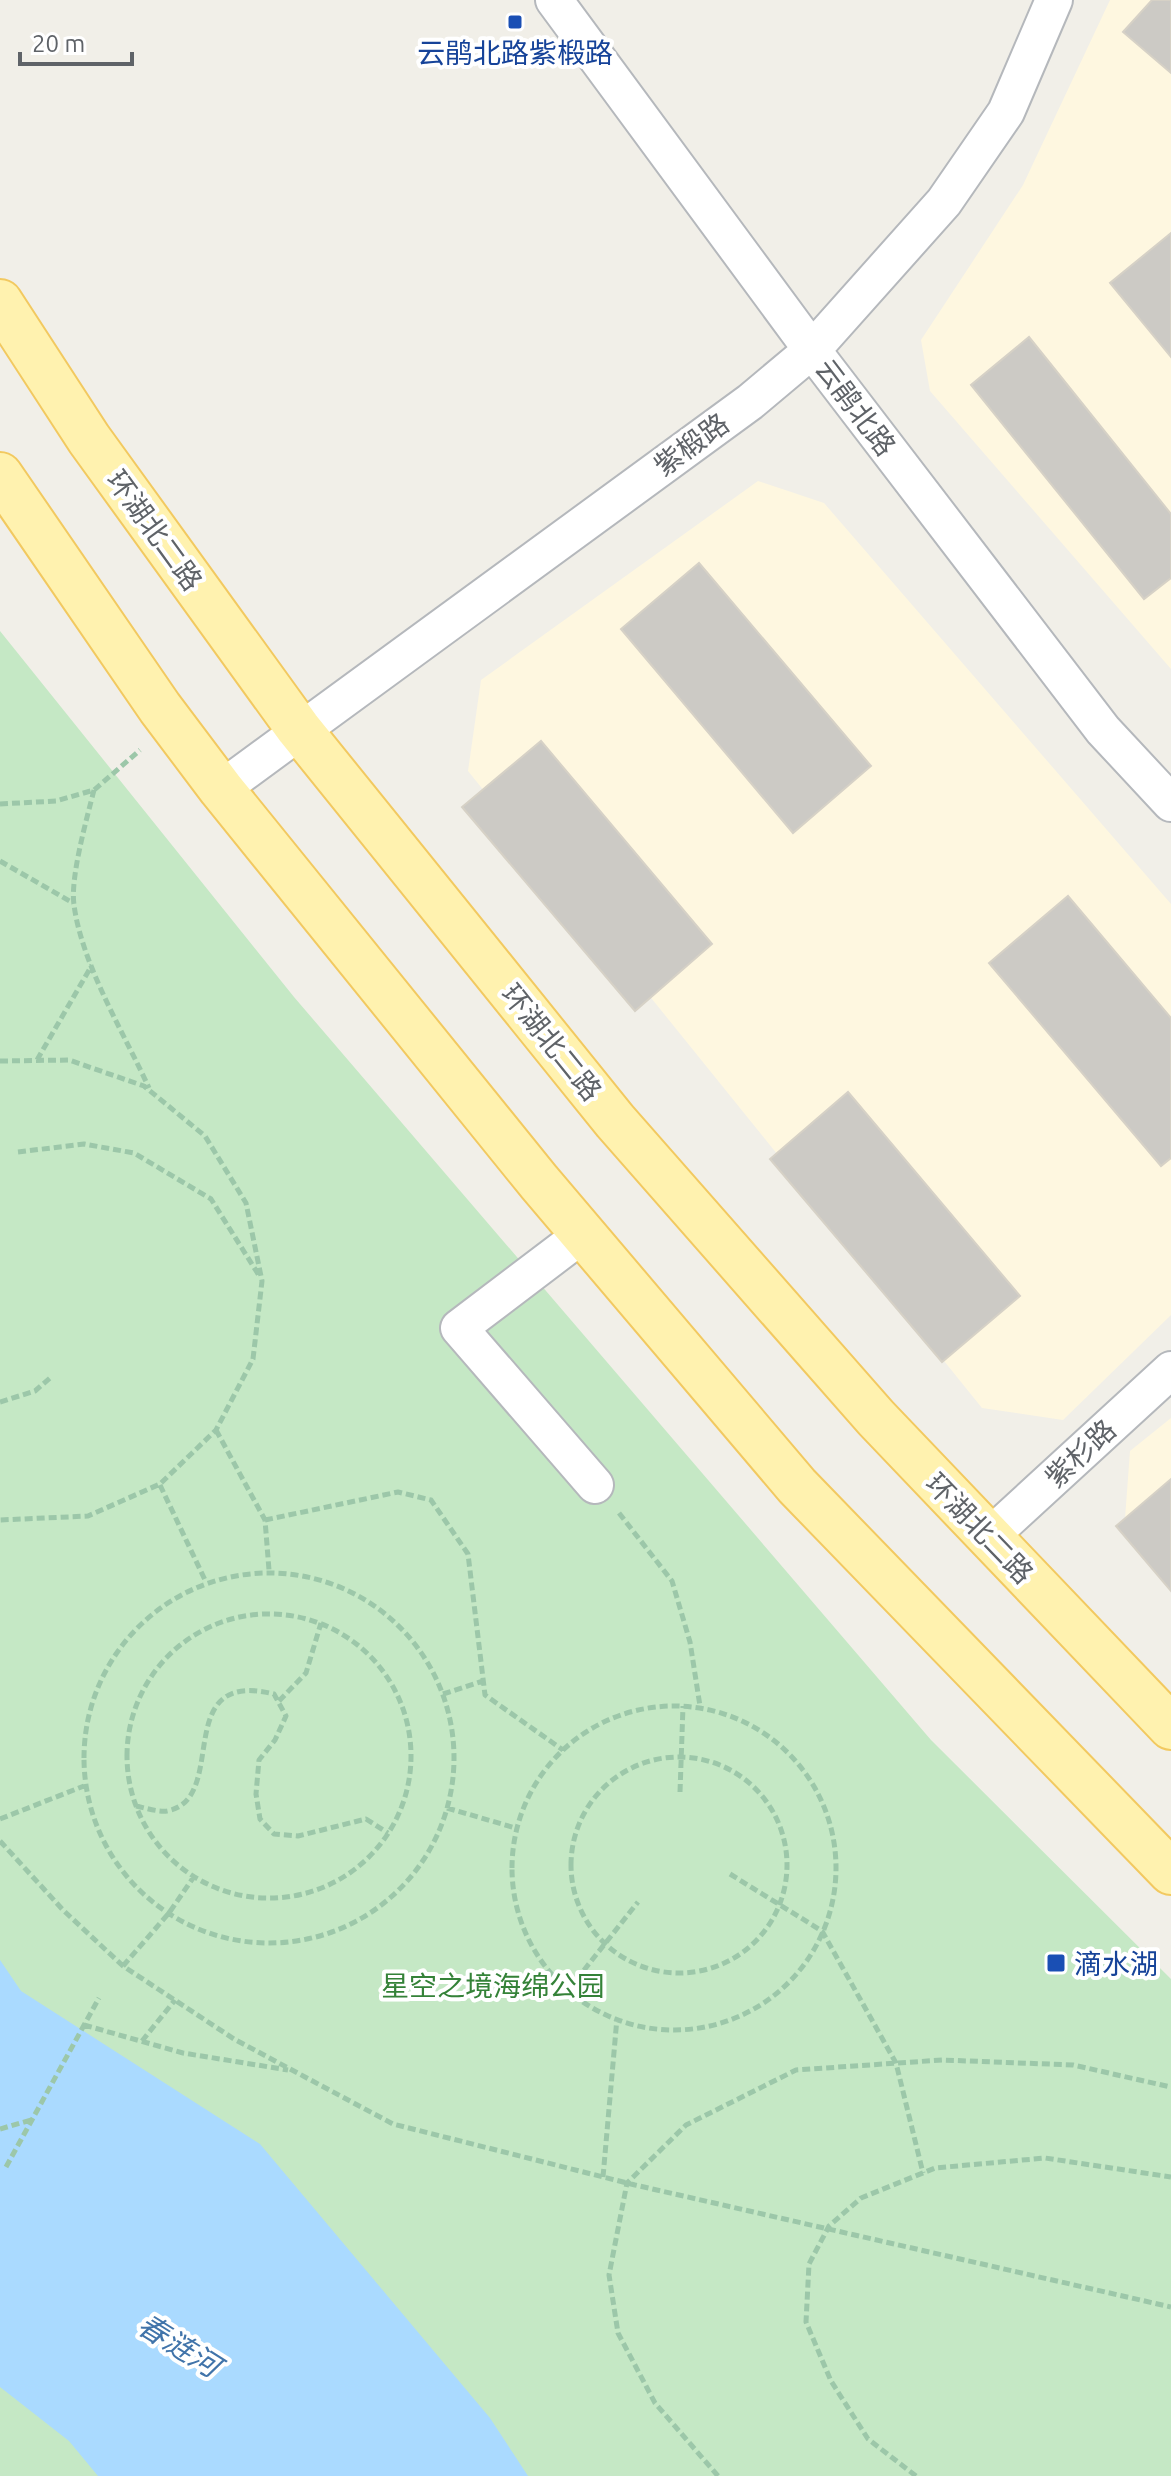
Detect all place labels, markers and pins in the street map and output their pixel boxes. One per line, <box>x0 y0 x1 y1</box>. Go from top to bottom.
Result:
marker: 云鹃北路紫椴路 <box>506 13 524 31</box>
place label: 云鹃北路紫椴路 <box>417 37 613 68</box>
place label: 滴水湖 <box>1074 1948 1158 1979</box>
marker: 滴水湖 <box>1045 1952 1067 1974</box>

